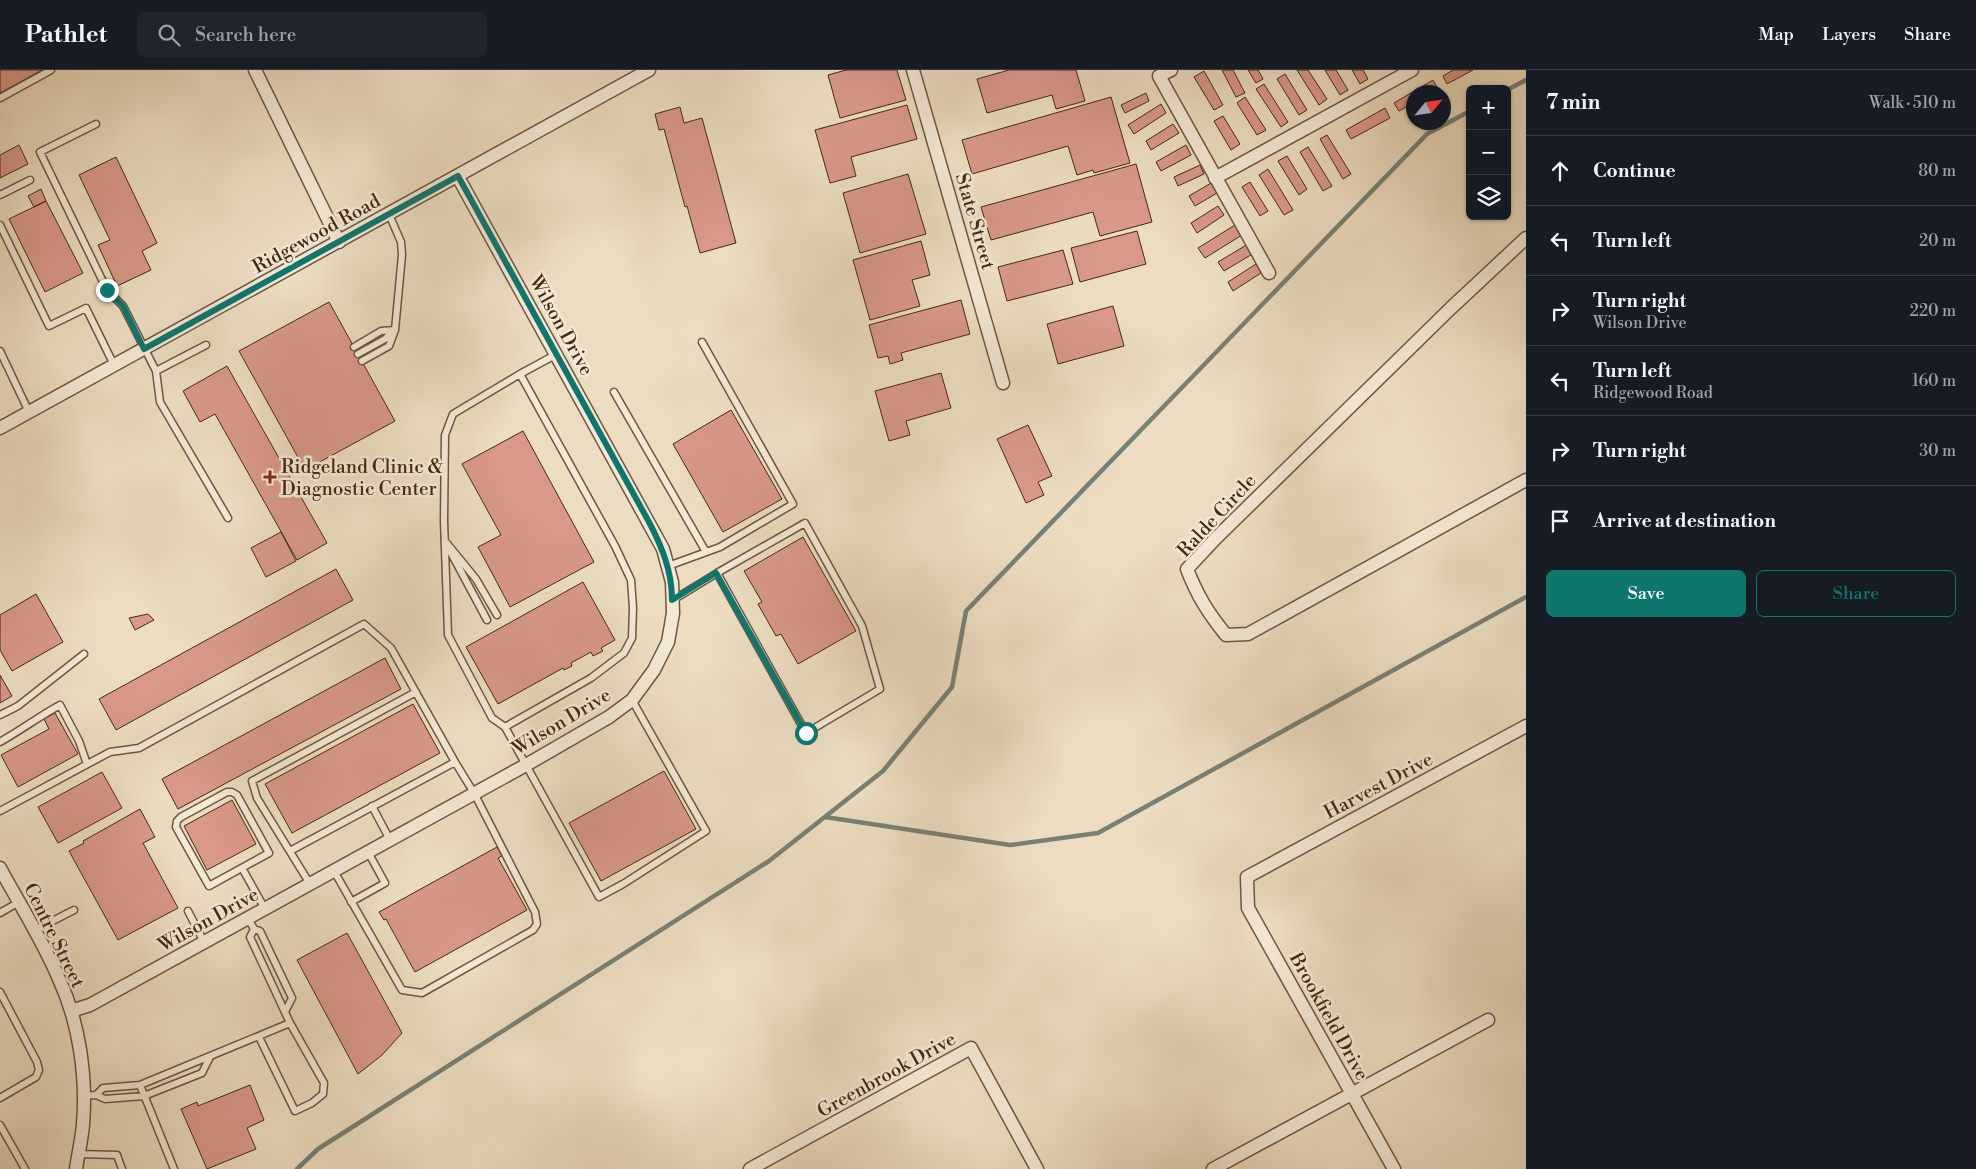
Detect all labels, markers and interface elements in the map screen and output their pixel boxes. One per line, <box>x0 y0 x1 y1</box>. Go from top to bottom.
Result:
search box <box>137 12 487 57</box>
text: Pathlet <box>25 20 107 50</box>
icon: search <box>155 21 183 49</box>
text: Search here <box>195 23 296 47</box>
text: Map <box>1759 23 1794 46</box>
text: Layers <box>1822 23 1876 46</box>
text: Share <box>1904 23 1951 46</box>
north arrow <box>1406 85 1451 130</box>
map controls <box>1466 85 1511 220</box>
button: + <box>1466 85 1511 130</box>
text: 7 min <box>1546 90 1600 116</box>
text: Walk · 510 m <box>1869 93 1956 113</box>
button: − <box>1466 130 1511 175</box>
icon: ahead <box>1546 157 1574 185</box>
text: Continue <box>1593 159 1676 183</box>
text: 80 m <box>1918 161 1956 181</box>
street label: State Street <box>950 170 1000 273</box>
button: layers <box>1466 175 1511 220</box>
street label: Ridgewood Road <box>248 189 385 279</box>
icon: left <box>1546 227 1574 255</box>
text: Turn left <box>1593 229 1672 253</box>
text: 20 m <box>1919 231 1956 251</box>
street label: Wilson Drive <box>523 270 599 380</box>
route end <box>96 279 119 302</box>
text: Turn right <box>1593 289 1686 313</box>
icon: right <box>1546 297 1574 325</box>
text: 220 m <box>1910 301 1956 321</box>
text: Wilson Drive <box>1593 313 1687 333</box>
text: Turn left <box>1593 359 1672 383</box>
icon: left <box>1546 367 1574 395</box>
text: 160 m <box>1912 371 1956 391</box>
text: Ridgewood Road <box>1593 383 1713 403</box>
icon: right <box>1546 437 1574 465</box>
text: Turn right <box>1593 439 1686 463</box>
text: 30 m <box>1919 441 1956 461</box>
place label: Ridgeland Clinic & Diagnostic Center <box>281 455 444 501</box>
street label: Ralde Circle <box>1172 469 1261 562</box>
marker: Ridgeland Clinic & Diagnostic Center <box>263 470 277 484</box>
icon: arrive <box>1546 507 1574 535</box>
text: Arrive at destination <box>1593 509 1776 533</box>
button: Save <box>1546 570 1746 617</box>
button: Share <box>1756 570 1956 617</box>
street label: Wilson Drive <box>507 683 615 761</box>
route start <box>795 722 818 745</box>
street label: Harvest Drive <box>1320 747 1437 825</box>
street label: Centre Street <box>18 879 90 992</box>
street label: Wilson Drive <box>153 882 263 958</box>
street label: Brookfield Drive <box>1284 947 1374 1085</box>
street label: Greenbrook Drive <box>813 1027 960 1123</box>

